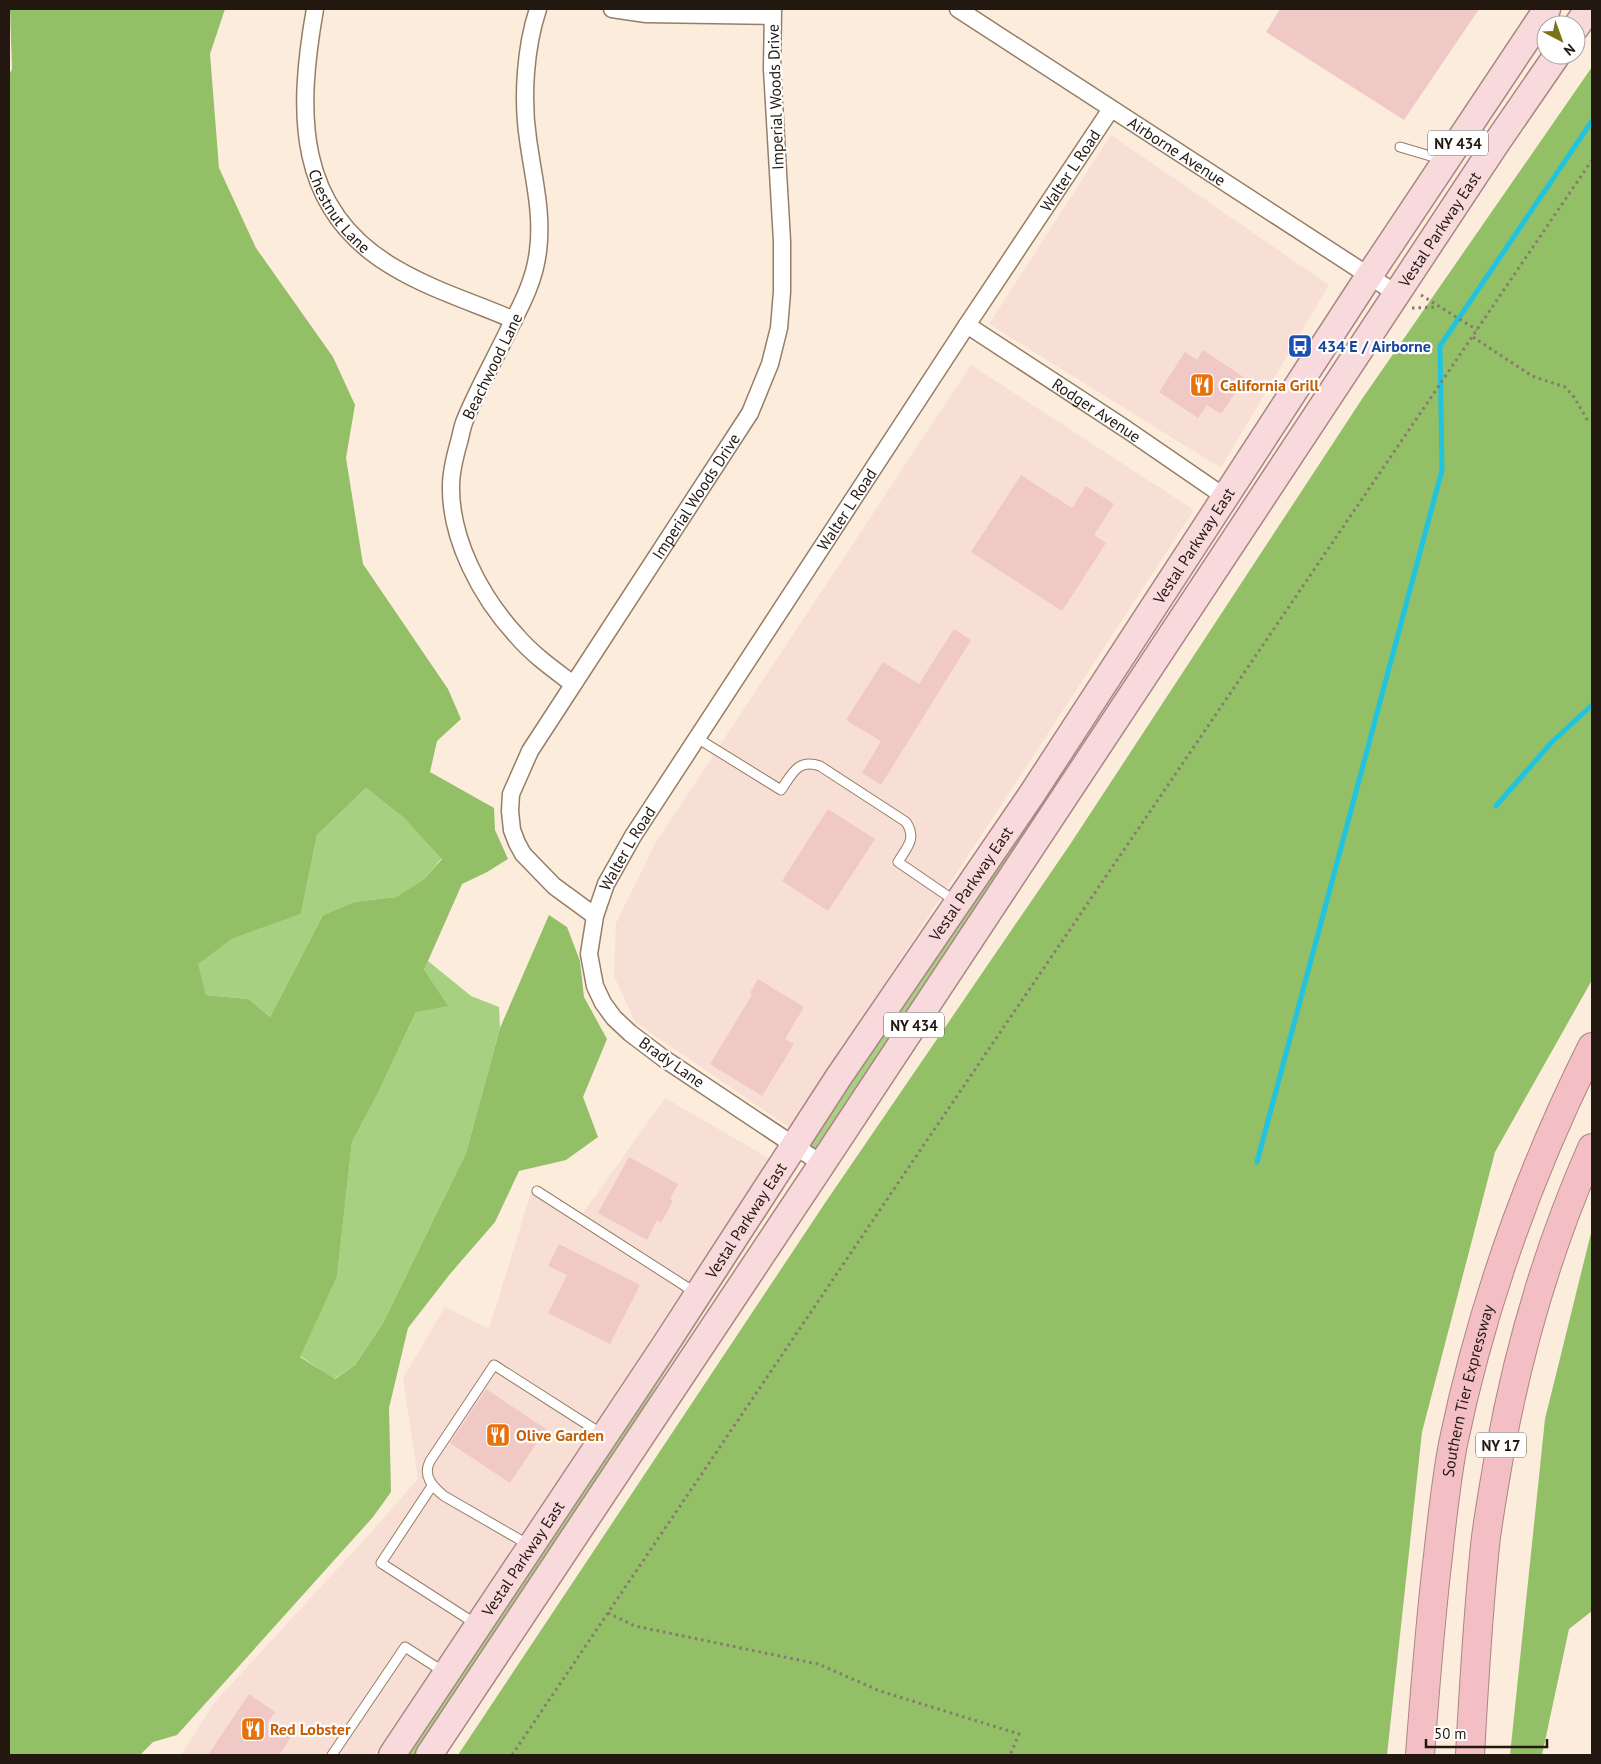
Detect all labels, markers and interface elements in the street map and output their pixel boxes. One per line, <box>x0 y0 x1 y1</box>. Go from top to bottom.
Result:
north arrow <box>1536 15 1586 65</box>
street label: Imperial Woods Drive <box>762 24 788 170</box>
text: N <box>1560 40 1579 60</box>
street label: Airborne Avenue <box>1124 112 1230 190</box>
street label: Walter L Road <box>1036 126 1104 215</box>
road number: NY 434 <box>1428 130 1488 156</box>
street label: Chestnut Lane <box>305 166 374 257</box>
street label: Vestal Parkway East <box>1393 167 1485 292</box>
street label: Beachwood Lane <box>458 310 526 422</box>
bus stop icon: 434 E / Airborne <box>1287 333 1313 359</box>
place label: 434 E / Airborne <box>1318 336 1431 356</box>
restaurant icon: California Grill <box>1189 372 1215 398</box>
street label: Rodger Avenue <box>1049 374 1145 446</box>
place label: California Grill <box>1220 375 1319 395</box>
street label: Imperial Woods Drive <box>648 430 744 563</box>
street label: Walter L Road <box>812 464 881 554</box>
street label: Vestal Parkway East <box>1148 483 1239 608</box>
street label: Walter L Road <box>594 803 660 894</box>
street label: Vestal Parkway East <box>924 822 1017 946</box>
road number: NY 434 <box>884 1012 944 1038</box>
street label: Brady Lane <box>635 1032 709 1092</box>
street label: Vestal Parkway East <box>700 1158 791 1283</box>
street label: Southern Tier Expressway <box>1438 1301 1498 1478</box>
restaurant icon: Olive Garden <box>485 1422 511 1448</box>
place label: Olive Garden <box>516 1425 604 1445</box>
road number: NY 17 <box>1476 1432 1526 1458</box>
street label: Vestal Parkway East <box>477 1497 569 1621</box>
restaurant icon: Red Lobster <box>240 1716 266 1742</box>
scale bar <box>1426 1716 1547 1748</box>
place label: Red Lobster <box>270 1719 351 1739</box>
text: 50 m <box>1434 1724 1467 1743</box>

